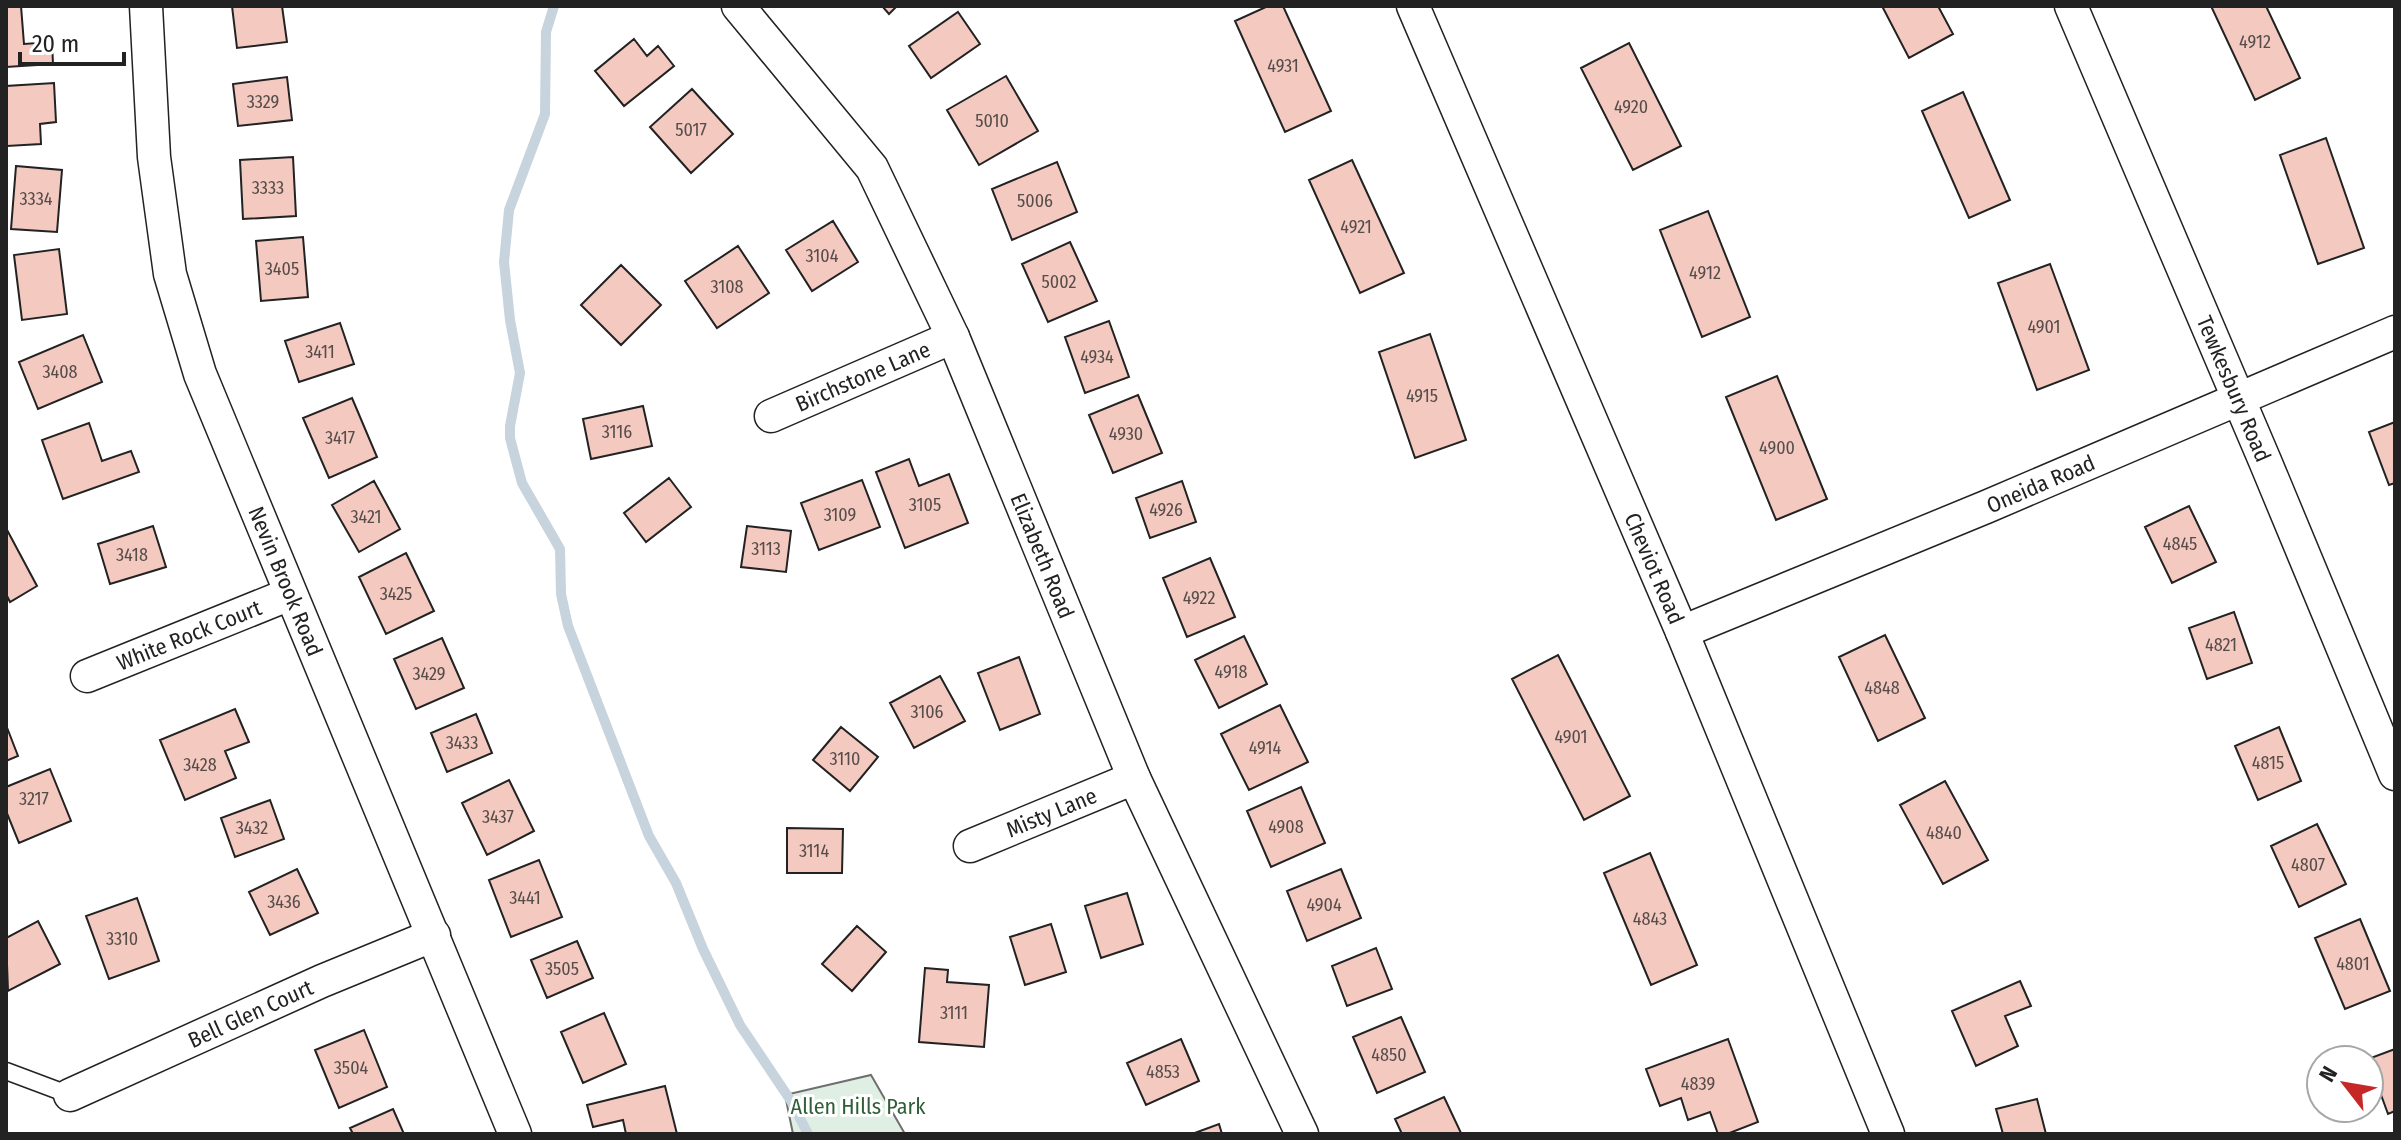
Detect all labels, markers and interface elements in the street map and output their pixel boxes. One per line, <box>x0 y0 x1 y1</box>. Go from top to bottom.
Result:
scale bar <box>20 16 124 66</box>
text: 20 m <box>32 30 79 58</box>
house number: 4912 <box>2239 31 2271 53</box>
house number: 4931 <box>1267 55 1299 77</box>
house number: 3329 <box>247 91 279 113</box>
house number: 4920 <box>1614 96 1648 118</box>
house number: 5010 <box>975 110 1009 132</box>
house number: 5017 <box>675 119 707 141</box>
house number: 3333 <box>252 177 284 199</box>
house number: 3334 <box>20 188 53 210</box>
house number: 5006 <box>1017 190 1053 212</box>
house number: 4921 <box>1340 216 1372 238</box>
house number: 3104 <box>806 245 839 267</box>
house number: 3405 <box>265 258 299 280</box>
house number: 4912 <box>1689 262 1721 284</box>
house number: 5002 <box>1042 271 1076 293</box>
house number: 3108 <box>710 276 744 298</box>
street label: Tewkesbury Road <box>2191 312 2277 466</box>
house number: 4901 <box>2027 316 2061 338</box>
street label: Birchstone Lane <box>791 335 934 417</box>
house number: 3411 <box>305 341 335 363</box>
house number: 4934 <box>1080 346 1114 368</box>
house number: 3408 <box>42 361 78 383</box>
house number: 4915 <box>1406 385 1438 407</box>
house number: 3116 <box>602 421 632 443</box>
house number: 4930 <box>1109 423 1143 445</box>
house number: 3417 <box>325 427 355 449</box>
house number: 4900 <box>1759 437 1795 459</box>
street label: Oneida Road <box>1982 449 2099 519</box>
street label: Elizabeth Road <box>1005 489 1080 622</box>
house number: 3105 <box>909 494 941 516</box>
house number: 4926 <box>1149 499 1183 521</box>
street label: Nevin Brook Road <box>243 502 329 660</box>
house number: 3109 <box>824 504 856 526</box>
house number: 3421 <box>350 506 382 528</box>
street label: Cheviot Road <box>1619 509 1690 628</box>
house number: 4845 <box>2163 533 2197 555</box>
house number: 3113 <box>751 538 781 560</box>
house number: 3418 <box>116 544 148 566</box>
house number: 3425 <box>380 583 412 605</box>
house number: 4922 <box>1183 587 1215 609</box>
street label: White Rock Court <box>113 593 266 676</box>
house number: 4821 <box>2205 634 2237 656</box>
house number: 4918 <box>1215 661 1247 683</box>
house number: 3429 <box>412 663 446 685</box>
house number: 4848 <box>1864 677 1900 699</box>
house number: 3106 <box>910 701 944 723</box>
house number: 4901 <box>1554 726 1588 748</box>
house number: 3433 <box>446 732 478 754</box>
house number: 4914 <box>1249 737 1282 759</box>
house number: 3110 <box>830 748 860 770</box>
house number: 4815 <box>2252 752 2284 774</box>
house number: 3428 <box>183 754 217 776</box>
street label: Misty Lane <box>1002 782 1101 843</box>
house number: 3217 <box>19 788 49 810</box>
house number: 3437 <box>482 806 514 828</box>
house number: 4908 <box>1268 816 1304 838</box>
house number: 3432 <box>236 817 268 839</box>
house number: 4840 <box>1926 822 1962 844</box>
house number: 3114 <box>799 840 829 862</box>
house number: 4807 <box>2291 854 2325 876</box>
house number: 3441 <box>509 887 541 909</box>
house number: 3436 <box>267 891 301 913</box>
house number: 4904 <box>1306 894 1342 916</box>
house number: 4843 <box>1633 908 1667 930</box>
house number: 3310 <box>106 928 138 950</box>
house number: 4801 <box>2336 953 2370 975</box>
house number: 3505 <box>545 958 579 980</box>
street label: Bell Glen Court <box>184 973 318 1053</box>
house number: 3111 <box>940 1002 968 1024</box>
house number: 4850 <box>1371 1044 1407 1066</box>
north arrow <box>2305 1044 2385 1124</box>
house number: 3504 <box>334 1057 369 1079</box>
house number: 4853 <box>1146 1061 1180 1083</box>
text: N <box>2313 1061 2343 1087</box>
house number: 4839 <box>1681 1073 1715 1095</box>
park label: Allen Hills Park <box>791 1093 926 1120</box>

